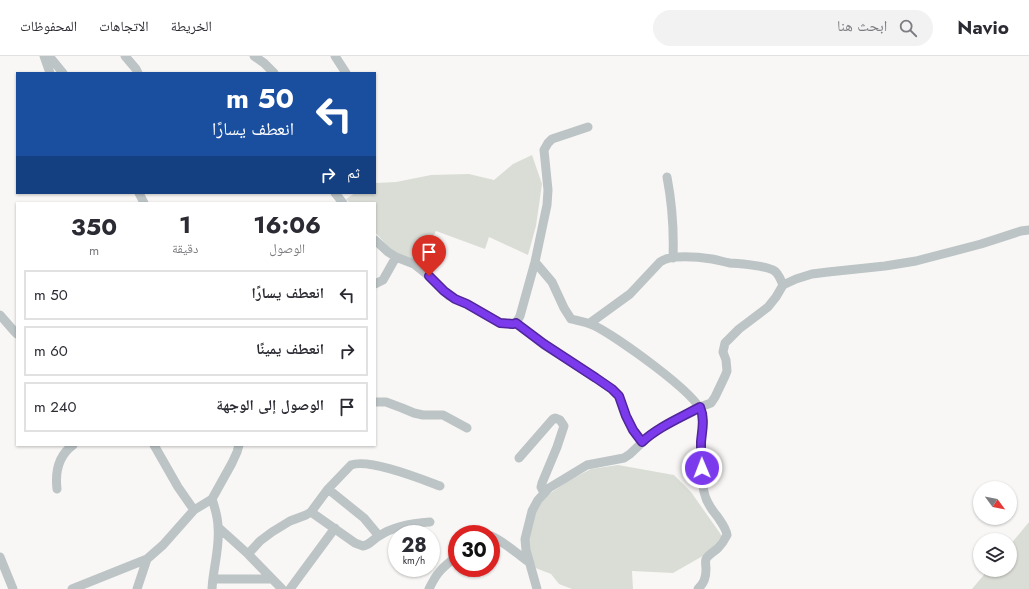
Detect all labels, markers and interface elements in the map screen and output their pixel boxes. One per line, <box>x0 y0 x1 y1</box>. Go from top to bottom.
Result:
search box <box>653 10 933 46</box>
text: Navio <box>957 14 1009 41</box>
text: ابحث هنا <box>837 15 887 37</box>
text: المحفوظات <box>20 16 77 36</box>
text: الاتجاهات <box>99 16 149 36</box>
text: الخريطة <box>171 16 212 36</box>
icon: search <box>897 17 919 39</box>
text: 50 m <box>226 78 294 119</box>
icon: left <box>308 88 360 140</box>
text: انعطف يسارًا <box>212 116 294 142</box>
text: ثم <box>347 162 360 184</box>
icon: right <box>317 164 339 186</box>
text: 1 <box>179 207 191 242</box>
text: 16:06 <box>253 207 321 242</box>
text: 350 <box>71 209 117 244</box>
pin <box>412 235 446 276</box>
text: دقيقة <box>172 239 198 258</box>
text: الوصول <box>269 239 305 258</box>
text: m <box>89 241 99 260</box>
icon: arrive <box>418 241 440 263</box>
text: انعطف يسارًا <box>251 282 324 304</box>
text: 50 m <box>34 284 68 306</box>
icon: left <box>336 284 358 306</box>
text: انعطف يمينًا <box>256 338 324 360</box>
text: 60 m <box>34 340 68 362</box>
icon: right <box>336 340 358 362</box>
text: الوصول إلى الوجهة <box>216 394 324 416</box>
text: 240 m <box>34 396 77 418</box>
icon: arrive <box>336 396 358 418</box>
position arrow <box>681 447 723 489</box>
north arrow <box>973 481 1017 525</box>
map controls <box>973 481 1017 577</box>
speed limit sign: 30 <box>448 525 500 577</box>
text: 28 <box>401 531 427 560</box>
button: layers <box>973 533 1017 577</box>
text: km/h <box>403 553 425 568</box>

